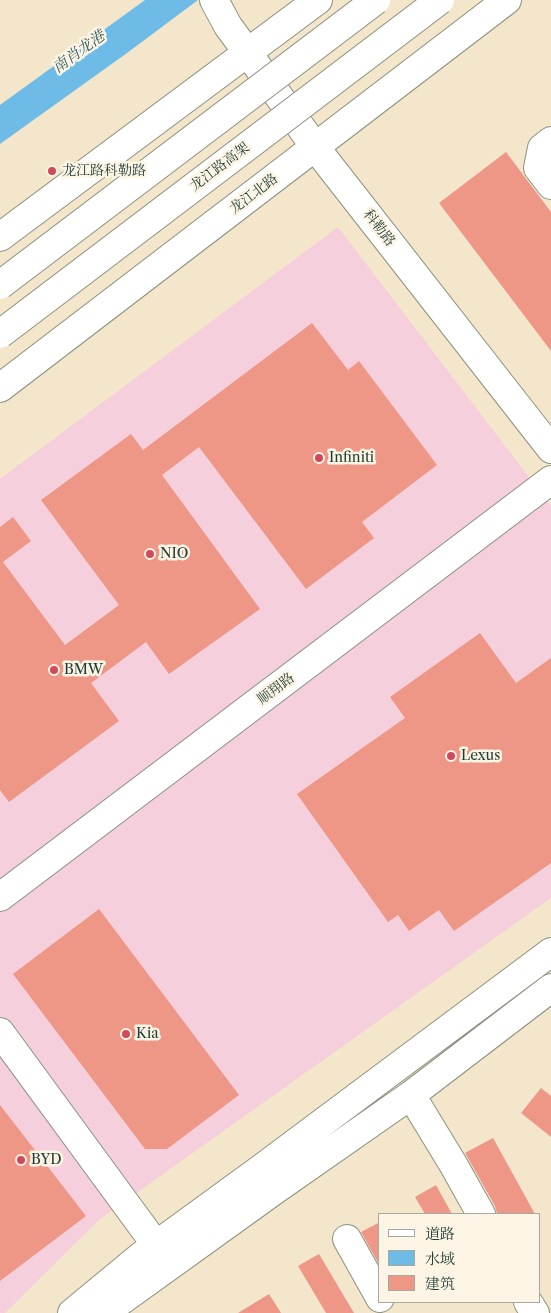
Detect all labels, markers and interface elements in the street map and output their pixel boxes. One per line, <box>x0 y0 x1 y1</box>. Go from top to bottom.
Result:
water label: 南肖龙港 <box>49 27 109 77</box>
street label: 龙江路高架 <box>187 139 253 195</box>
place label: 龙江路科勒路 <box>62 163 146 179</box>
marker: 龙江路科勒路 <box>46 165 58 177</box>
street label: 龙江北路 <box>227 170 281 218</box>
street label: 科勒路 <box>359 206 399 250</box>
place label: Infiniti <box>329 450 374 466</box>
marker: Infiniti <box>313 452 325 464</box>
place label: NIO <box>160 546 188 562</box>
marker: NIO <box>144 548 156 560</box>
place label: BMW <box>64 662 103 678</box>
marker: BMW <box>48 664 60 676</box>
street label: 顺翔路 <box>254 670 298 708</box>
place label: Lexus <box>461 748 500 764</box>
marker: Lexus <box>445 750 457 762</box>
place label: Kia <box>136 1026 159 1042</box>
marker: Kia <box>120 1028 132 1040</box>
place label: BYD <box>31 1152 62 1168</box>
marker: BYD <box>15 1154 27 1166</box>
legend <box>378 1213 541 1303</box>
text: 道路 <box>425 1224 455 1243</box>
text: 水域 <box>425 1249 455 1268</box>
text: 建筑 <box>425 1274 455 1293</box>

